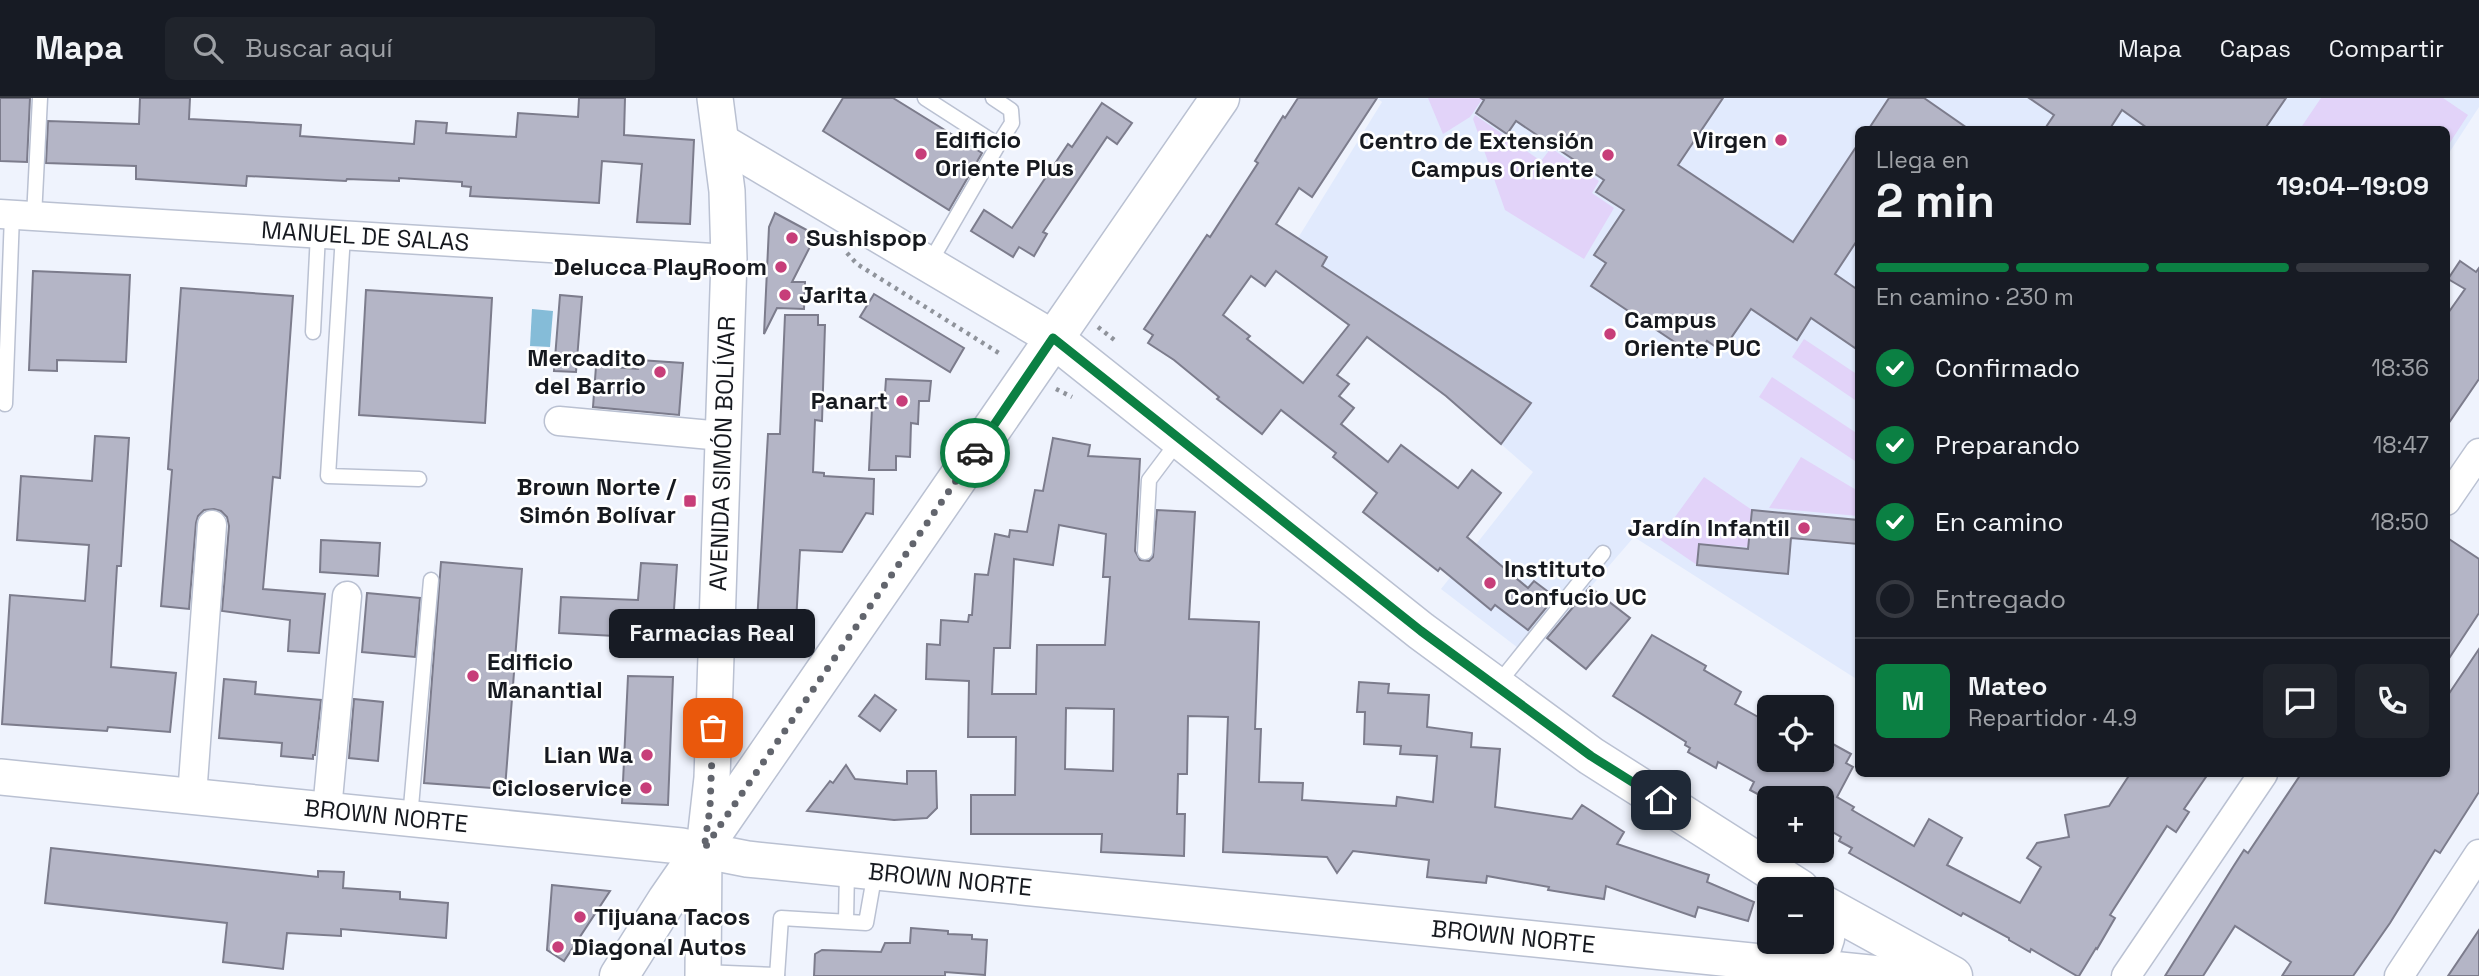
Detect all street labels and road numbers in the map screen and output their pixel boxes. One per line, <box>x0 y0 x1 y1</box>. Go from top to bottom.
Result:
street label: MANUEL DE SALAS <box>260 214 470 258</box>
street label: AVENIDA SIMÓN BOLÍVAR <box>702 316 742 592</box>
street label: BROWN NORTE <box>303 792 469 839</box>
street label: BROWN NORTE <box>867 855 1034 903</box>
street label: BROWN NORTE <box>1430 913 1597 960</box>

